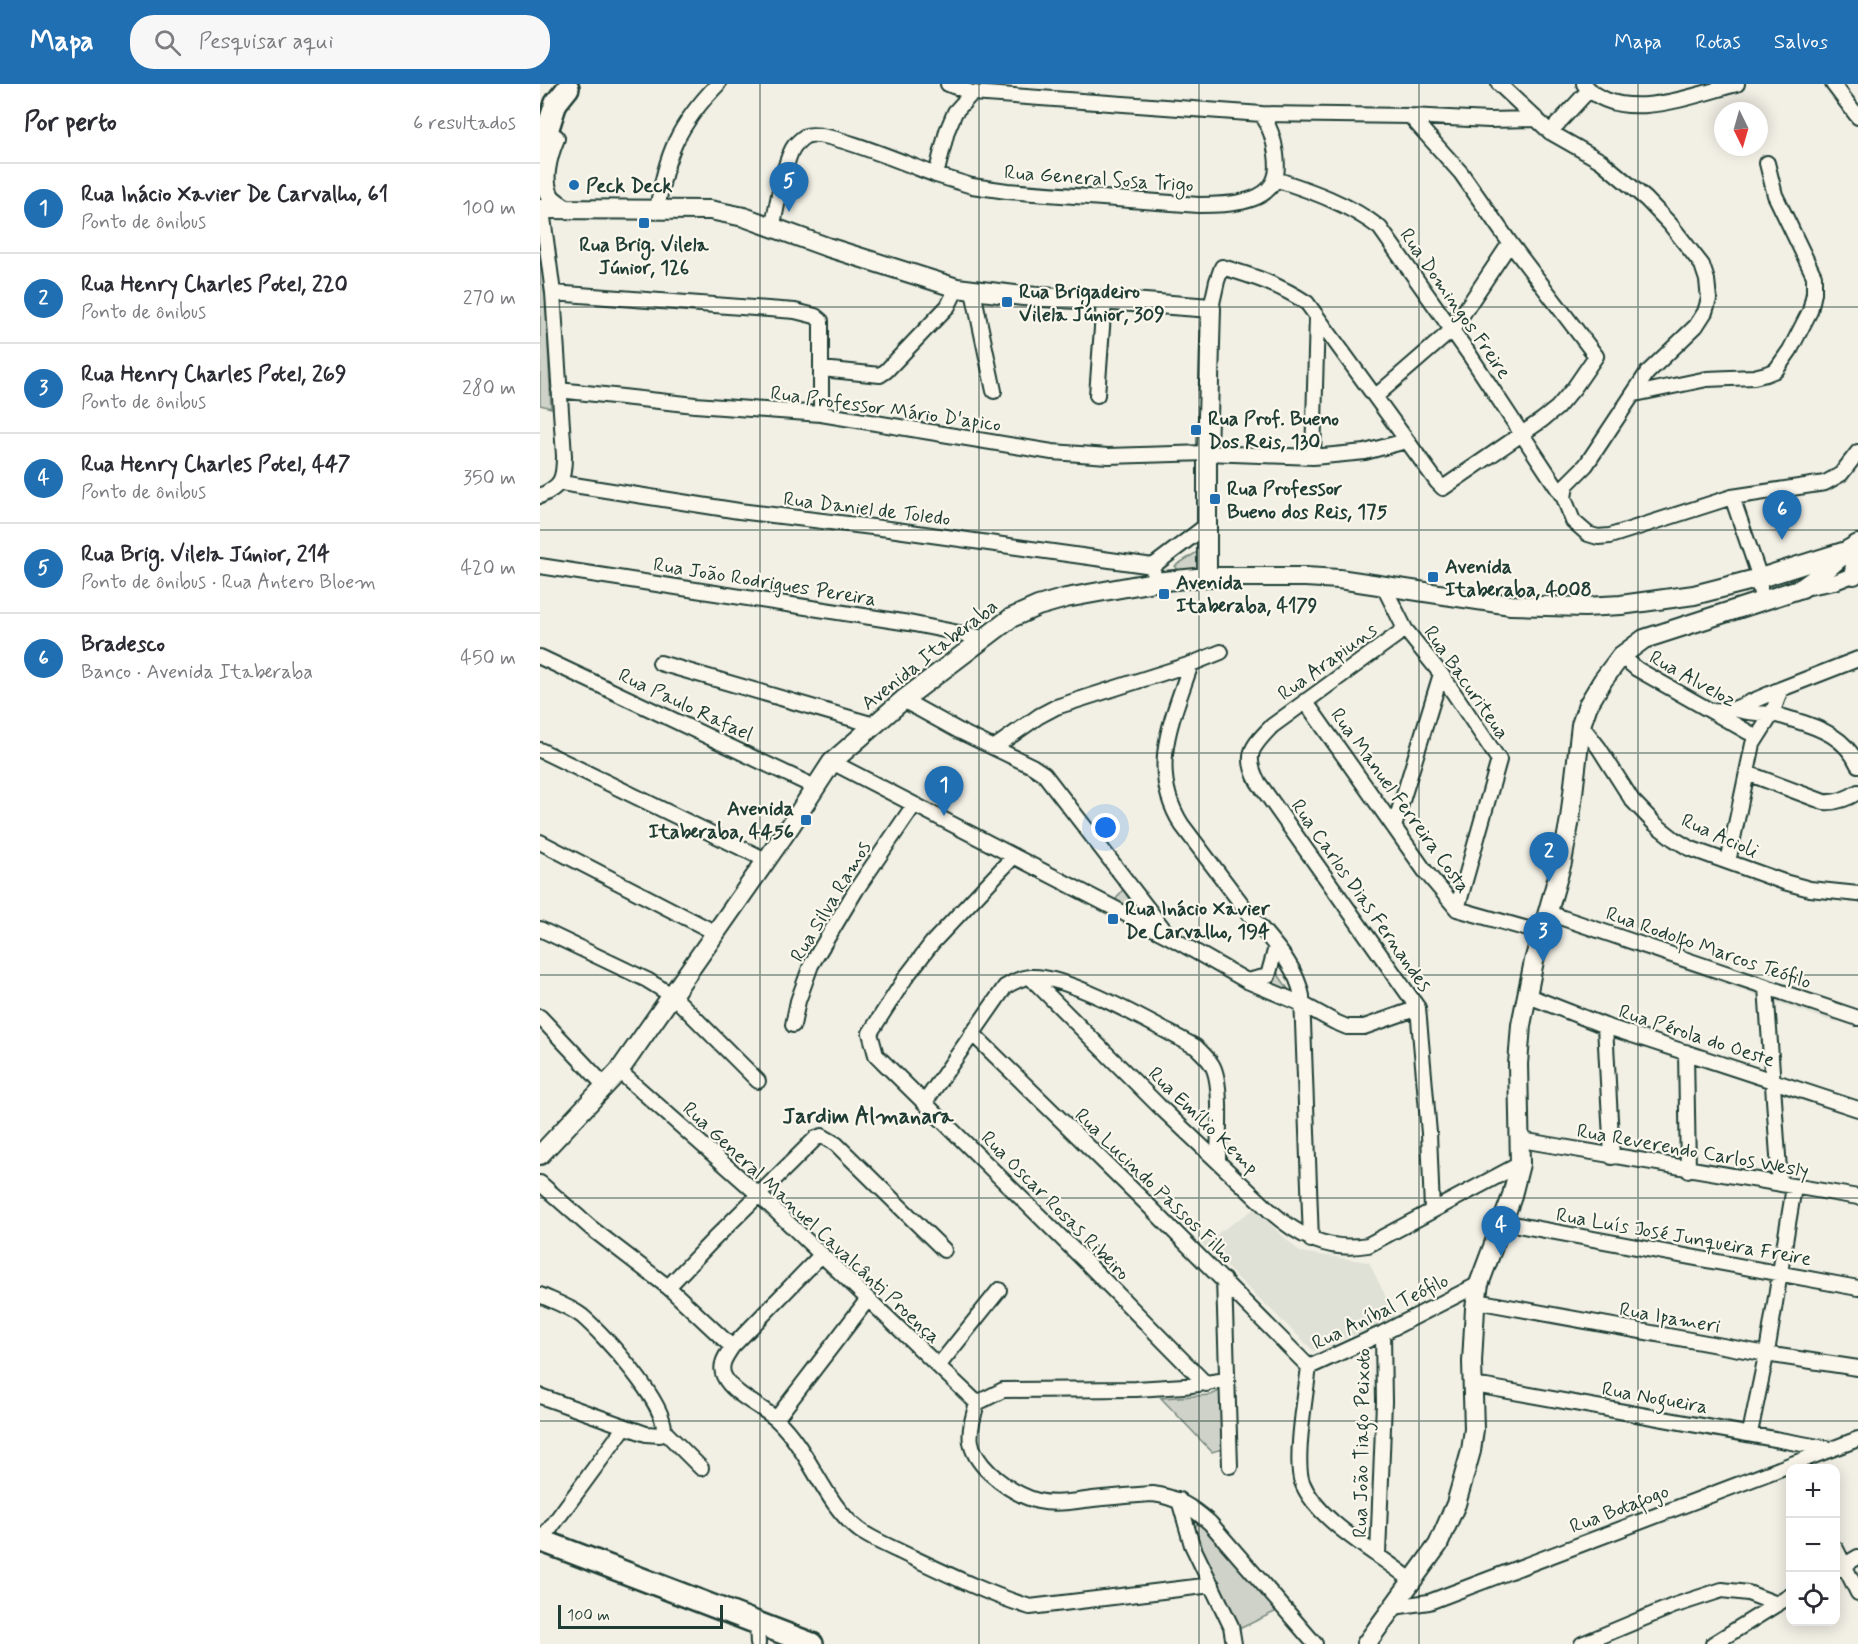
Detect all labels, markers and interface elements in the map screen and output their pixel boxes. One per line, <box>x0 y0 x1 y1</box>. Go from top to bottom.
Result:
search box <box>130 15 550 69</box>
text: Mapa <box>30 24 94 61</box>
icon: search <box>151 26 184 59</box>
text: Pesquisar aqui <box>199 28 334 56</box>
text: Mapa <box>1614 28 1662 56</box>
text: Rotas <box>1695 28 1741 56</box>
text: Salvos <box>1774 28 1828 56</box>
north arrow <box>1714 102 1768 156</box>
text: Por perto <box>24 106 117 140</box>
text: 6 resultados <box>413 110 516 137</box>
street label: Rua General Sosa Trigo <box>1003 159 1195 201</box>
pin: 5 <box>770 162 808 212</box>
place label: Peck Deck <box>586 173 672 200</box>
marker: Peck Deck <box>567 178 581 192</box>
text: Rua Inácio Xavier De Carvalho, 61 <box>81 181 388 209</box>
text: 1 <box>39 195 48 222</box>
text: 100 m <box>462 195 516 222</box>
text: Ponto de ônibus <box>81 209 206 236</box>
marker: Rua Brig. Vilela Júnior, 126 <box>637 216 651 230</box>
street label: Rua Domingos Freire <box>1393 223 1517 385</box>
place label: Rua Brig. Vilela Júnior, 126 <box>579 232 710 282</box>
text: Rua Henry Charles Potel, 220 <box>81 271 348 299</box>
place label: Rua Brigadeiro Vilela Júnior, 309 <box>1019 279 1165 329</box>
text: 2 <box>39 285 48 312</box>
text: 270 m <box>463 285 516 312</box>
marker: Rua Brigadeiro Vilela Júnior, 309 <box>1000 295 1014 309</box>
text: Ponto de ônibus <box>81 299 206 326</box>
text: Rua Henry Charles Potel, 269 <box>81 361 347 389</box>
text: 3 <box>39 375 48 402</box>
text: 280 m <box>462 375 516 402</box>
street label: Rua Professor Mário D'apico <box>769 380 1003 439</box>
text: Ponto de ônibus <box>81 389 206 416</box>
place label: Rua Prof. Bueno Dos Reis, 130 <box>1208 406 1339 456</box>
marker: Rua Prof. Bueno Dos Reis, 130 <box>1189 423 1203 437</box>
text: Rua Henry Charles Potel, 447 <box>81 451 351 479</box>
text: 4 <box>38 465 49 492</box>
text: 350 m <box>463 465 516 492</box>
place label: Rua Professor Bueno dos Reis, 175 <box>1227 476 1387 526</box>
text: Ponto de ônibus <box>81 479 206 506</box>
street label: Rua Daniel de Toledo <box>782 486 952 533</box>
pin: 6 <box>1762 490 1802 540</box>
marker: Rua Professor Bueno dos Reis, 175 <box>1208 492 1222 506</box>
text: Rua Brig. Vilela Júnior, 214 <box>81 541 330 569</box>
street label: Rua João Rodrigues Pereira <box>651 552 878 613</box>
place label: Avenida Itaberaba, 4008 <box>1445 554 1592 604</box>
text: 5 <box>38 555 50 582</box>
text: 420 m <box>460 555 516 582</box>
text: Ponto de ônibus · Rua Antero Bloem <box>81 569 376 596</box>
place label: Avenida Itaberaba, 4179 <box>1176 570 1318 620</box>
marker: Avenida Itaberaba, 4008 <box>1426 570 1440 584</box>
marker: Avenida Itaberaba, 4179 <box>1157 587 1171 601</box>
street label: Avenida Itaberaba <box>856 593 1004 717</box>
street label: Rua Arapiuns <box>1273 617 1383 707</box>
street label: Rua Bacuriteua <box>1417 621 1515 745</box>
text: Bradesco <box>81 631 165 659</box>
street label: Rua Alveloz <box>1644 644 1741 714</box>
text: 6 <box>38 645 49 672</box>
text: 450 m <box>460 645 516 672</box>
text: Banco · Avenida Itaberaba <box>81 659 313 686</box>
street label: Rua Paulo Rafael <box>614 662 757 748</box>
street label: Rua Manuel Ferreira Costa <box>1323 703 1476 899</box>
pin: 1 <box>924 766 964 816</box>
street label: Rua Carlos Dias Fernandes <box>1284 794 1438 998</box>
place label: Avenida Itaberaba, 4456 <box>648 796 794 846</box>
street label: Rua Acioli <box>1677 807 1762 865</box>
marker: Avenida Itaberaba, 4456 <box>799 813 813 827</box>
your location <box>1091 813 1120 842</box>
pin: 2 <box>1530 832 1568 882</box>
street label: Rua Silva Ramos <box>785 836 878 967</box>
place label: Rua Inácio Xavier De Carvalho, 194 <box>1125 896 1271 946</box>
street label: Rua Rodolfo Marcos Teófilo <box>1602 901 1815 998</box>
marker: Rua Inácio Xavier De Carvalho, 194 <box>1106 912 1120 926</box>
pin: 3 <box>1524 912 1562 962</box>
street label: Rua Pérola do Oeste <box>1615 998 1778 1074</box>
street label: Rua Emílio Kemp <box>1142 1061 1264 1181</box>
street label: Rua General Manuel Cavalcânti Proença <box>676 1096 946 1350</box>
district label: Jardim Almanara <box>782 1103 954 1131</box>
street label: Rua Lucindo Passos Filho <box>1068 1103 1240 1270</box>
street label: Rua Reverendo Carlos Wesly <box>1574 1118 1811 1185</box>
street label: Rua Oscar Rosas Ribeiro <box>974 1125 1136 1287</box>
street label: Rua Luís José Junqueira Freire <box>1554 1202 1814 1273</box>
pin: 4 <box>1482 1206 1520 1256</box>
street label: Rua Aníbal Teófilo <box>1308 1268 1454 1357</box>
street label: Rua Ipameri <box>1617 1296 1722 1341</box>
street label: Rua João Tiago Peixoto <box>1347 1348 1380 1538</box>
street label: Rua Nogueira <box>1599 1376 1710 1423</box>
map controls <box>1786 1464 1840 1626</box>
button: + <box>1786 1464 1840 1518</box>
street label: Rua Botafogo <box>1566 1478 1674 1543</box>
button: − <box>1786 1518 1840 1572</box>
button: locate <box>1786 1572 1840 1626</box>
scale bar <box>558 1602 723 1630</box>
text: 100 m <box>567 1605 610 1626</box>

